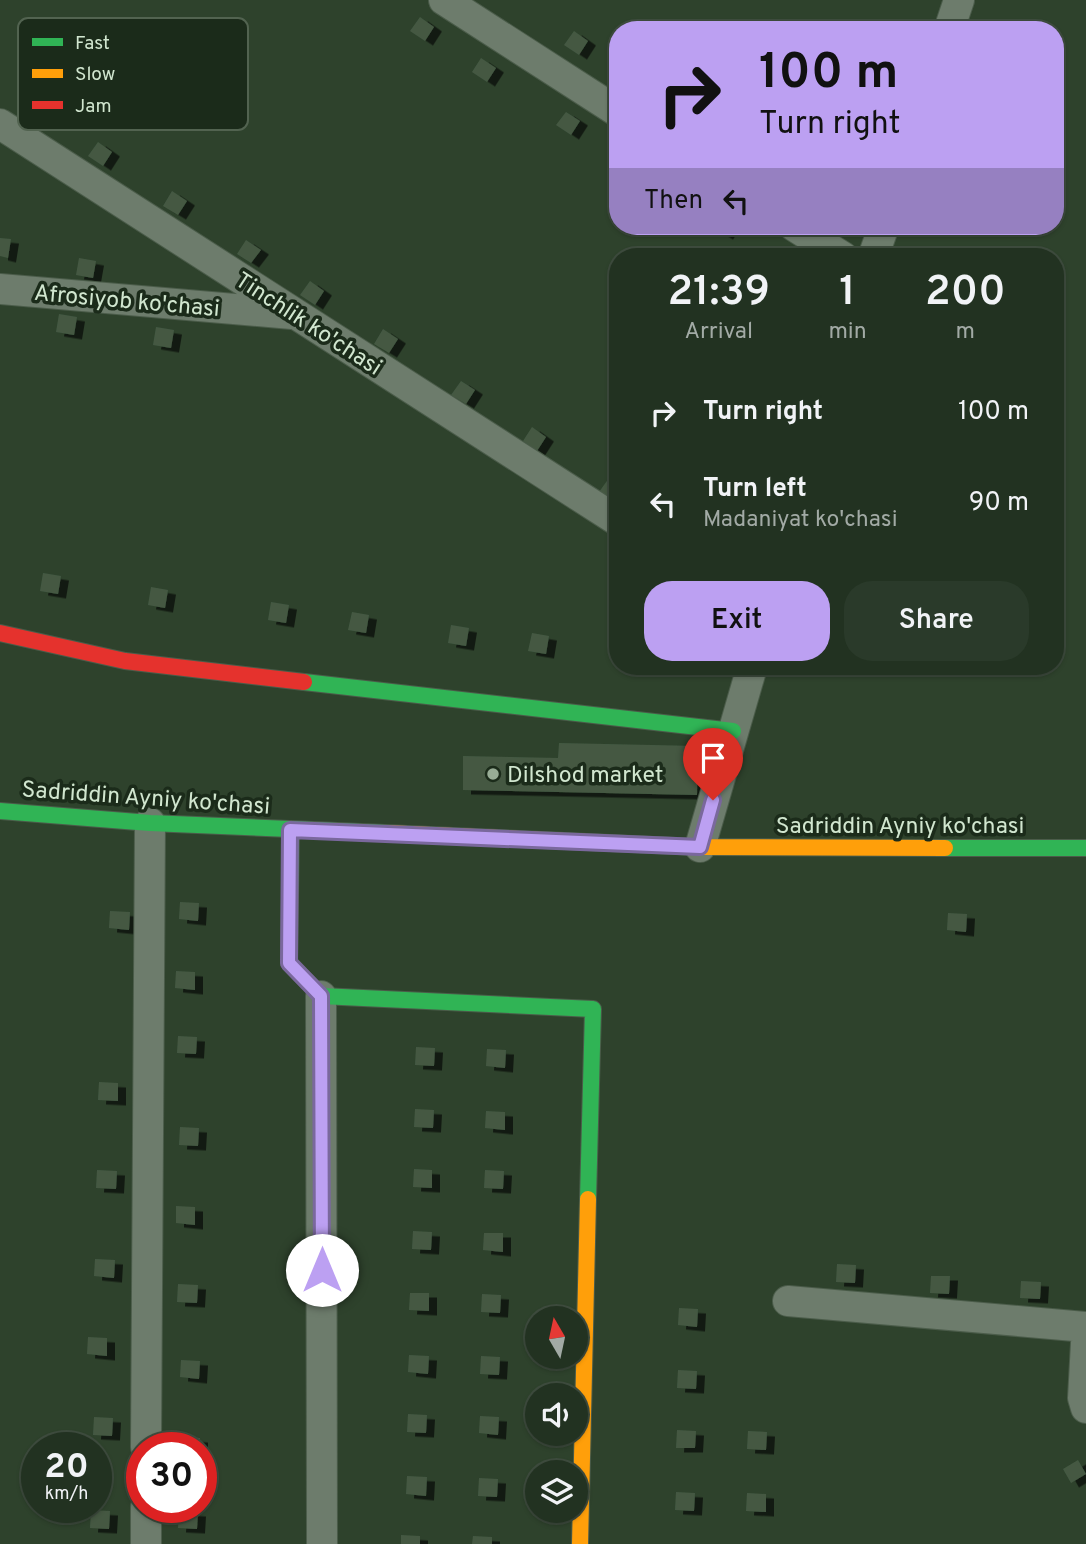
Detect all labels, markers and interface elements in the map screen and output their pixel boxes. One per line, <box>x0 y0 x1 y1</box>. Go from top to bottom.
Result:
legend <box>18 18 248 130</box>
text: Fast <box>75 32 110 56</box>
text: 100 m <box>759 44 898 106</box>
icon: right <box>644 49 735 140</box>
text: Slow <box>75 63 115 87</box>
text: Jam <box>75 95 112 119</box>
text: Turn right <box>759 105 901 145</box>
icon: left <box>717 182 755 220</box>
text: Then <box>644 185 703 218</box>
street label: Tinchlik ko'chasi <box>229 267 386 383</box>
text: 21:39 <box>667 267 770 320</box>
text: 1 <box>839 267 856 320</box>
text: 200 <box>925 267 1006 320</box>
street label: Afrosiyob ko'chasi <box>33 280 221 325</box>
text: Arrival <box>684 318 753 347</box>
text: min <box>828 318 867 347</box>
text: m <box>956 318 975 347</box>
icon: right <box>644 394 682 432</box>
text: Turn right <box>703 396 823 429</box>
text: 100 m <box>958 396 1029 429</box>
text: Turn left <box>703 473 807 506</box>
icon: left <box>644 485 682 523</box>
text: 90 m <box>969 487 1029 520</box>
text: Madaniyat ko'chasi <box>703 506 898 535</box>
button: Exit <box>644 581 830 661</box>
button: Share <box>844 581 1029 661</box>
pin <box>683 728 743 800</box>
icon: arrive <box>694 739 732 777</box>
place label: Dilshod market <box>507 762 663 791</box>
marker: Dilshod market <box>485 766 501 782</box>
street label: Sadriddin Ayniy ko'chasi <box>21 776 271 823</box>
street label: Sadriddin Ayniy ko'chasi <box>776 813 1024 842</box>
position arrow <box>285 1233 359 1307</box>
north arrow <box>525 1306 588 1368</box>
map controls <box>525 1306 588 1523</box>
button: sound <box>525 1383 588 1446</box>
speed limit sign: 30 <box>126 1432 217 1523</box>
text: 20 <box>44 1446 89 1490</box>
button: layers <box>525 1460 588 1523</box>
text: km/h <box>45 1483 88 1506</box>

